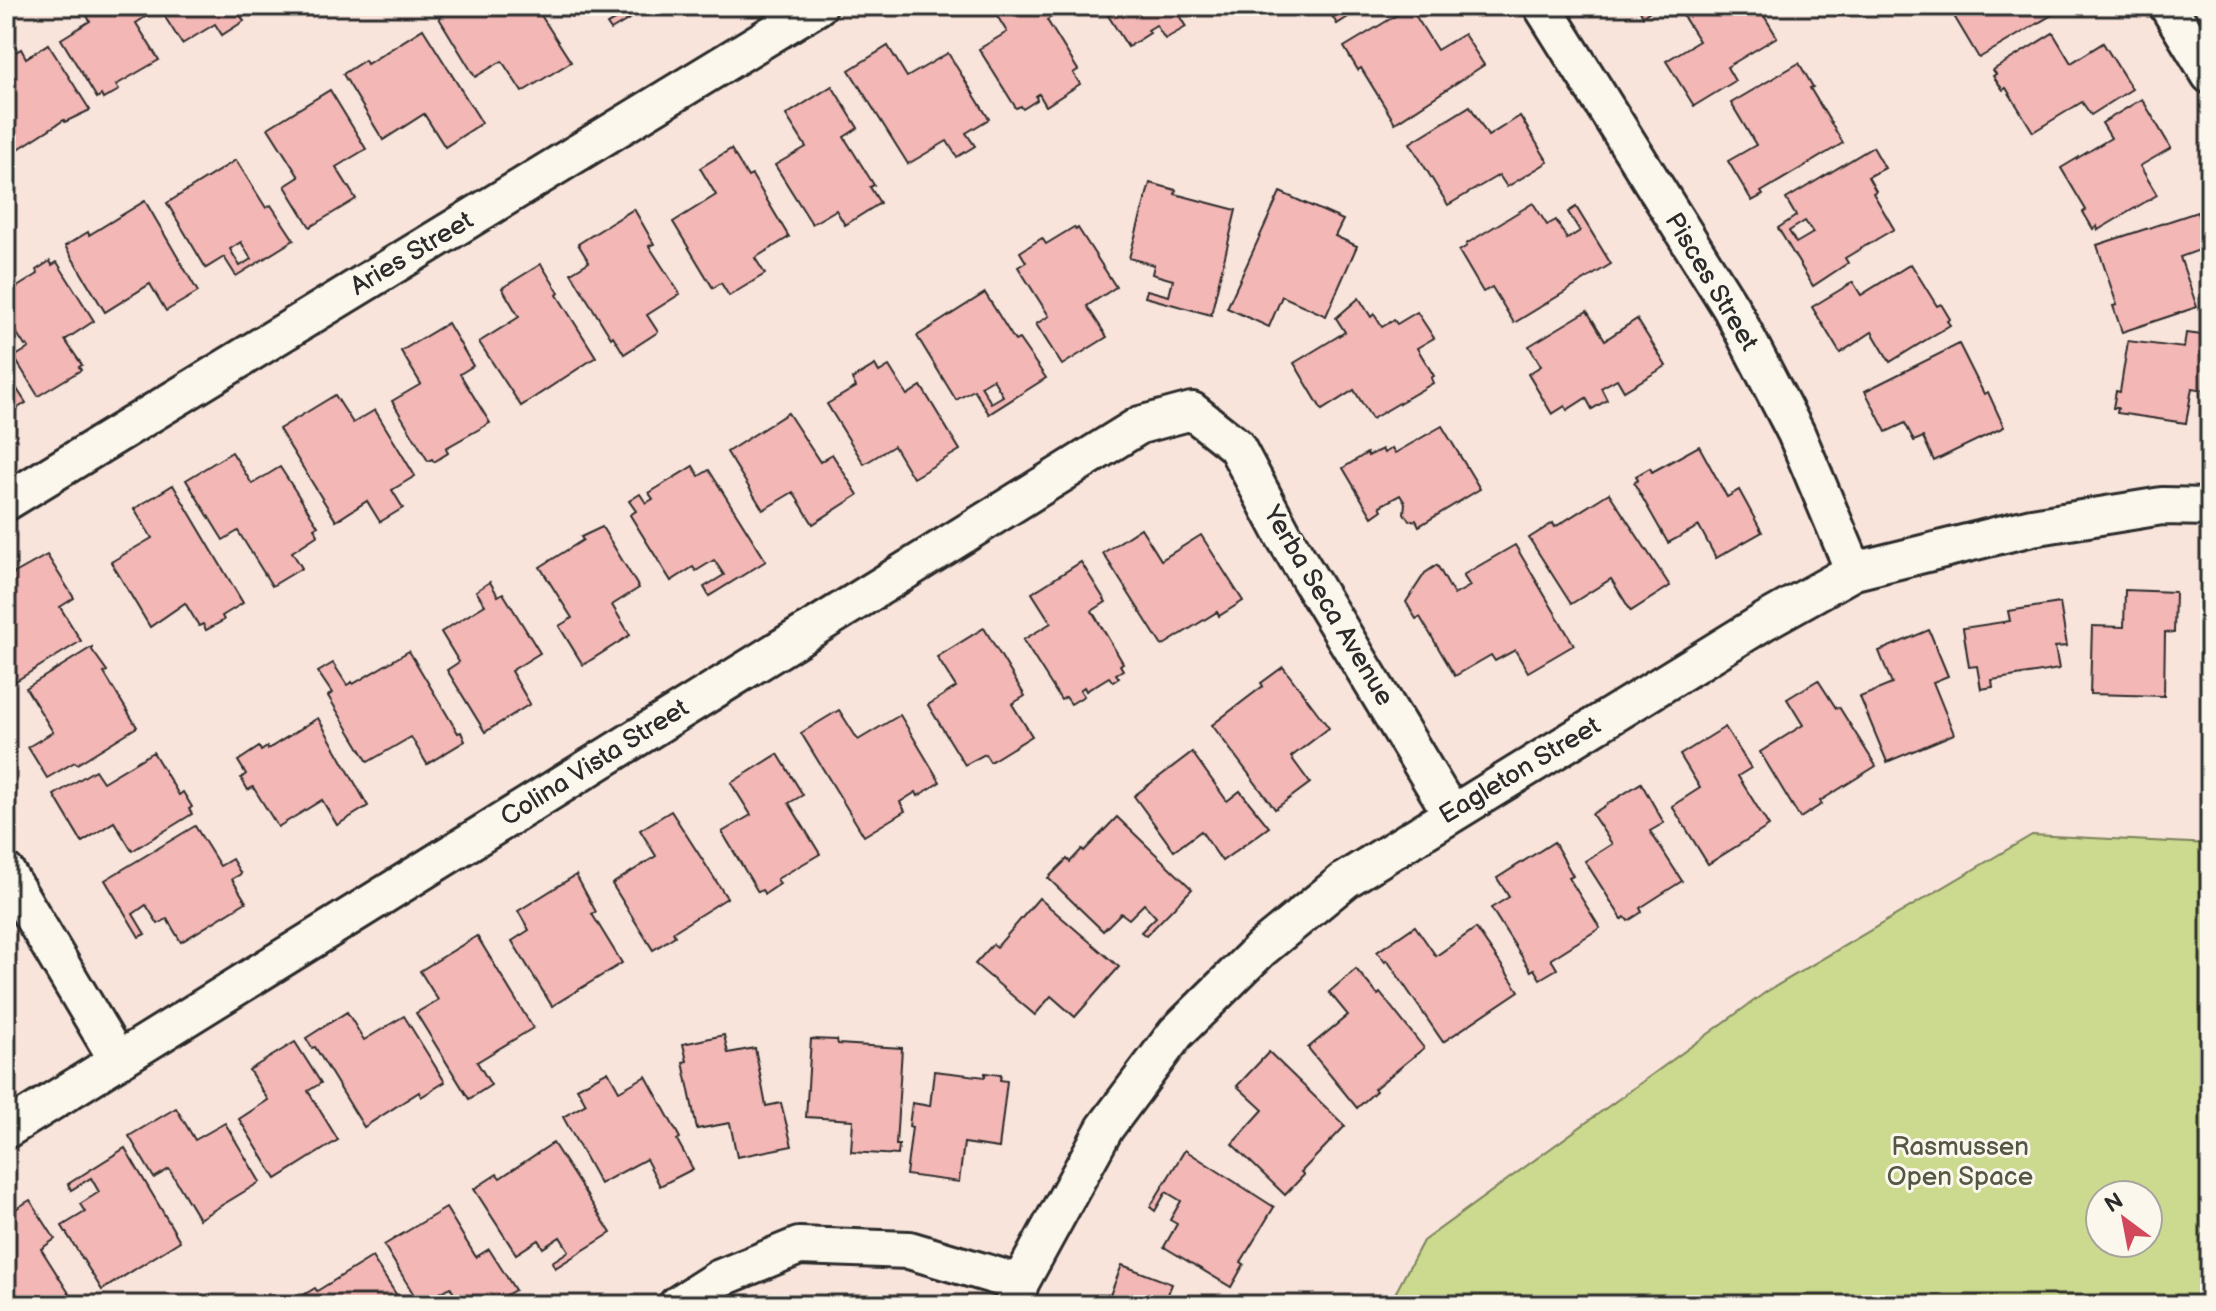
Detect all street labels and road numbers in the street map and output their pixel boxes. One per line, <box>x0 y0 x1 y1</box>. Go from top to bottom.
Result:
street label: Aries Street <box>345 205 479 303</box>
street label: Pisces Street <box>1658 207 1764 357</box>
street label: Yerba Seca Avenue <box>1256 500 1400 712</box>
street label: Colina Vista Street <box>495 693 695 833</box>
street label: Eagleton Street <box>1434 711 1606 831</box>

